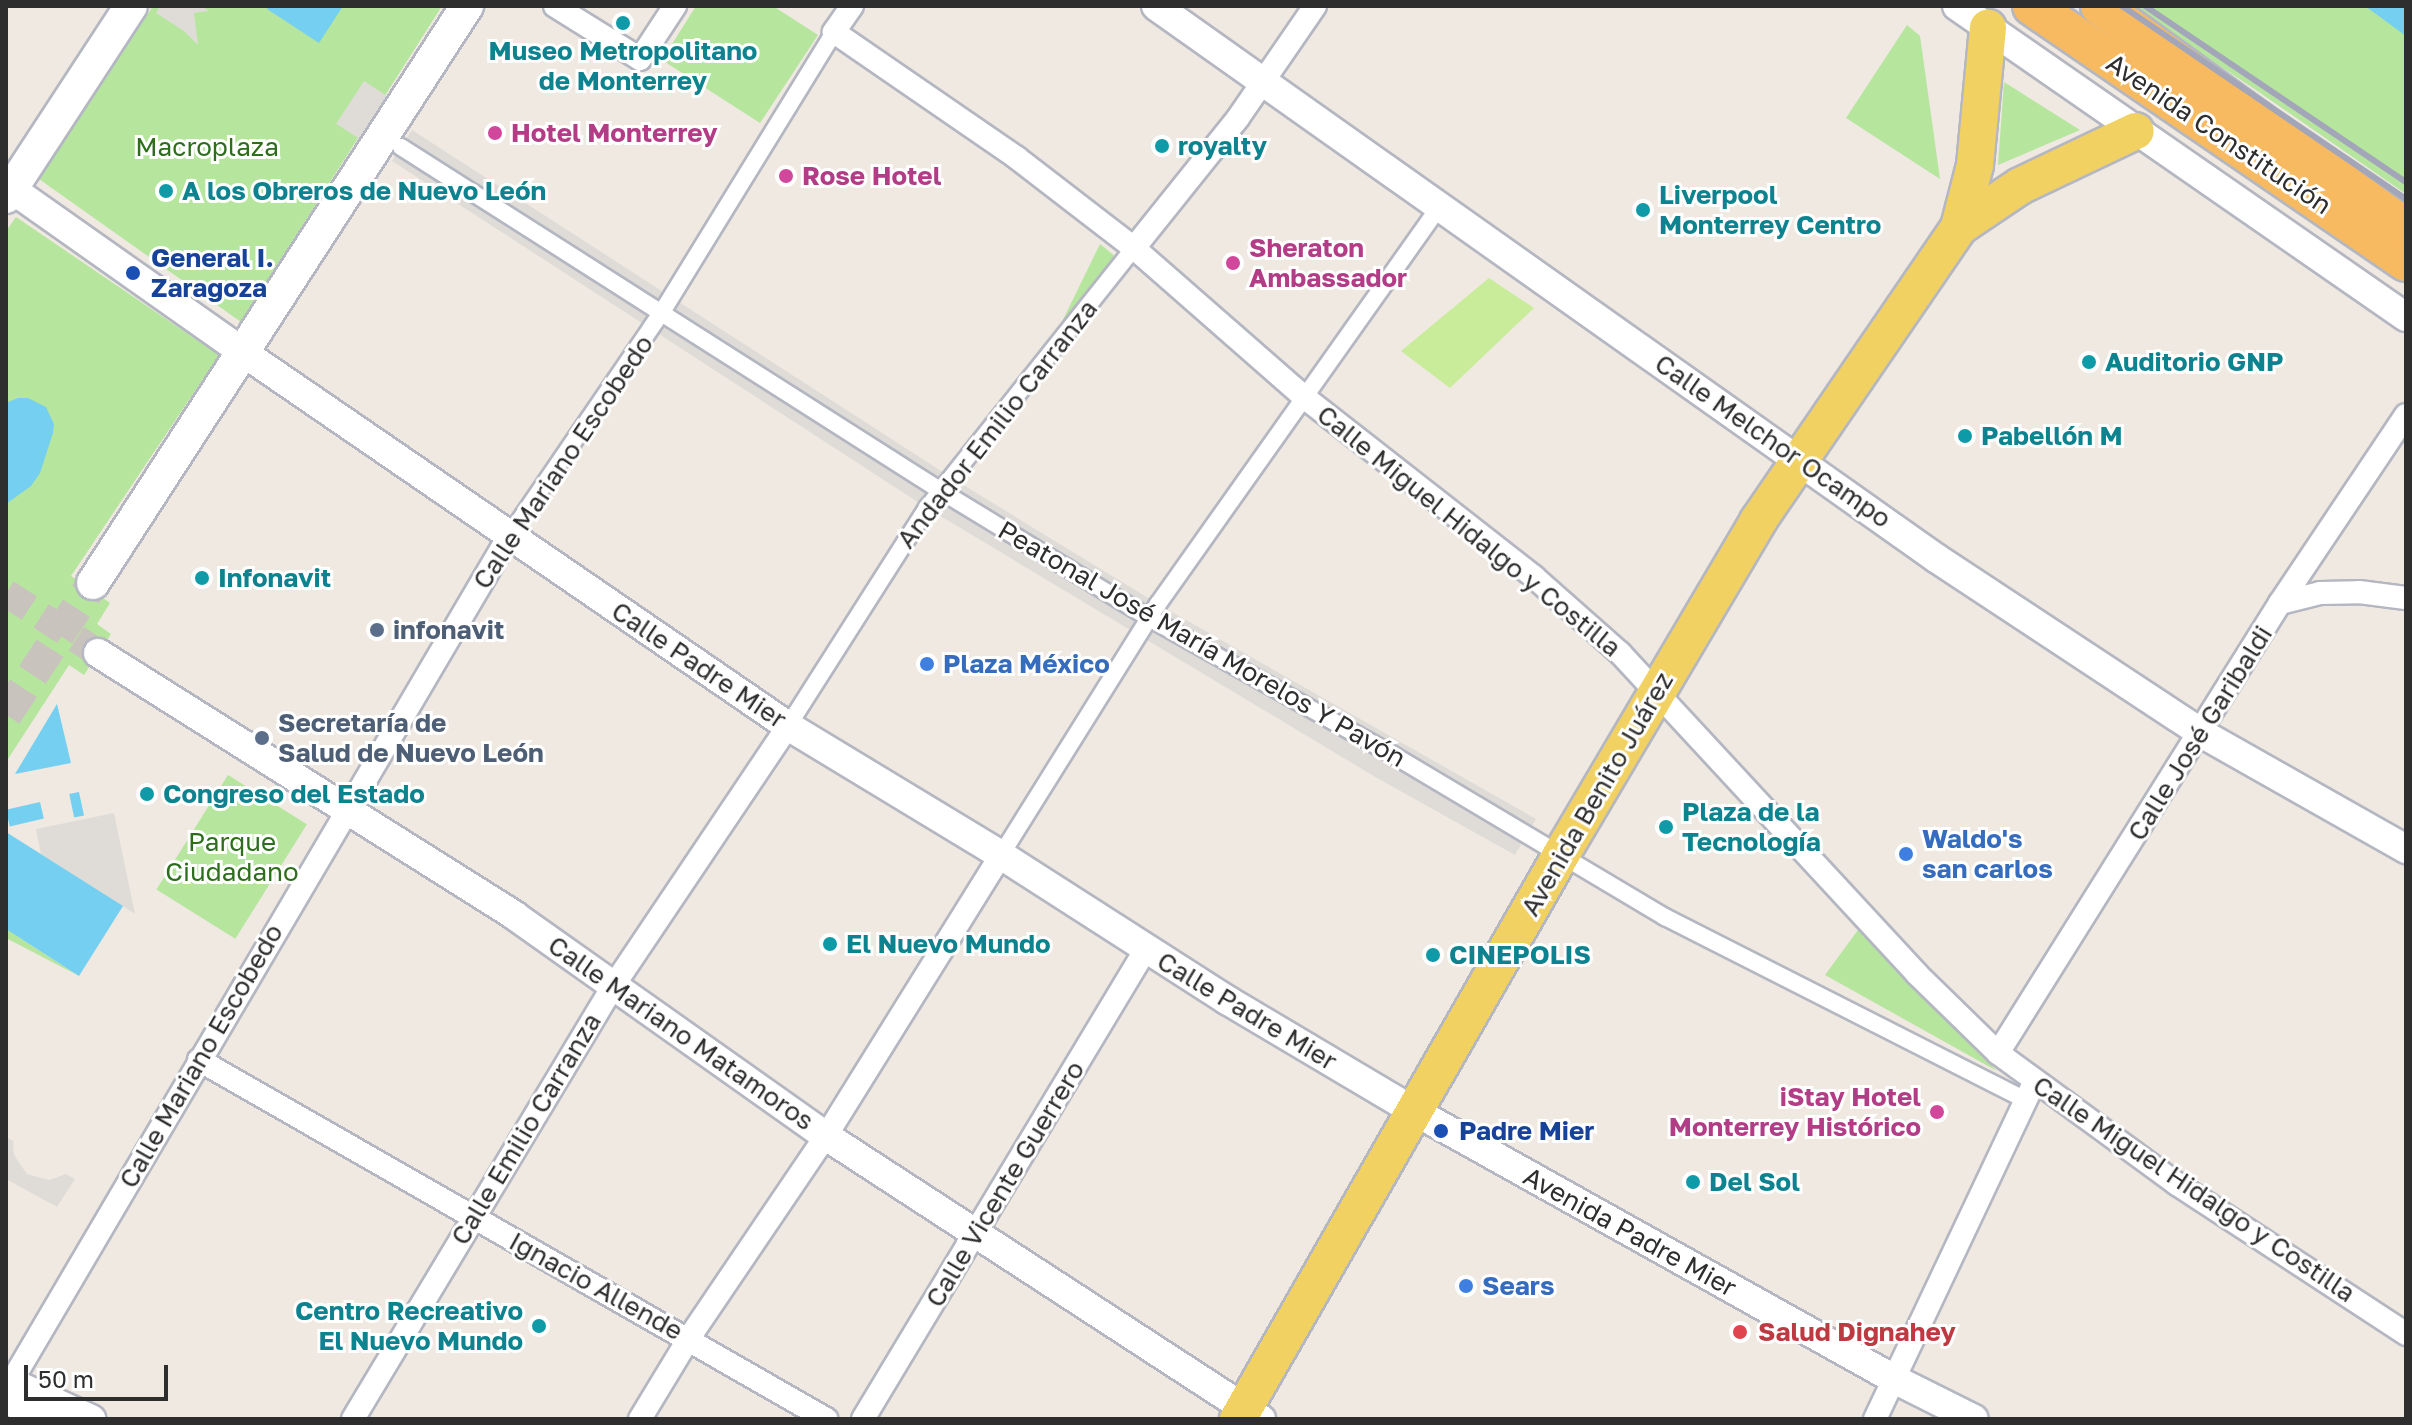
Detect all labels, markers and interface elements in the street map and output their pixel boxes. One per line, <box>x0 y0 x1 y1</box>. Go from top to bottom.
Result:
marker: Museo Metropolitano de Monterrey <box>614 14 632 32</box>
place label: Museo Metropolitano de Monterrey <box>489 35 757 96</box>
street label: Avenida Constitución <box>2101 47 2337 221</box>
place label: Hotel Monterrey <box>511 117 718 149</box>
marker: Hotel Monterrey <box>486 124 504 142</box>
place label: royalty <box>1178 130 1267 162</box>
park label: Macroplaza <box>135 131 279 163</box>
marker: royalty <box>1153 137 1171 155</box>
place label: Rose Hotel <box>802 160 941 192</box>
marker: Rose Hotel <box>777 167 795 185</box>
place label: A los Obreros de Nuevo León <box>182 175 546 207</box>
place label: Liverpool Monterrey Centro <box>1659 179 1881 240</box>
marker: A los Obreros de Nuevo León <box>157 182 175 200</box>
marker: Liverpool Monterrey Centro <box>1634 201 1652 219</box>
place label: Sheraton Ambassador <box>1249 232 1407 294</box>
place label: General I. Zaragoza <box>151 242 274 304</box>
marker: Sheraton Ambassador <box>1224 254 1242 272</box>
marker: General I. Zaragoza <box>122 262 144 284</box>
street label: Andador Emilio Carranza <box>890 294 1104 554</box>
street label: Calle Mariano Escobedo <box>466 329 660 595</box>
place label: Auditorio GNP <box>2105 346 2283 378</box>
street label: Calle Melchor Ocampo <box>1649 348 1897 534</box>
marker: Auditorio GNP <box>2080 353 2098 371</box>
street label: Calle Miguel Hidalgo y Costilla <box>1311 399 1627 663</box>
place label: Pabellón M <box>1981 420 2123 452</box>
marker: Pabellón M <box>1956 427 1974 445</box>
street label: Peatonal José María Morelos Y Pavón <box>993 514 1411 774</box>
place label: Infonavit <box>218 562 331 594</box>
marker: Infonavit <box>193 569 211 587</box>
street label: Calle Padre Mier <box>606 595 792 735</box>
place label: infonavit <box>393 614 504 646</box>
street label: Calle José Garibaldi <box>2121 620 2279 846</box>
marker: infonavit <box>368 621 386 639</box>
place label: Plaza México <box>943 648 1110 680</box>
marker: Plaza México <box>918 655 936 673</box>
street label: Avenida Benito Juárez <box>1514 667 1680 921</box>
place label: Secretaría de Salud de Nuevo León <box>278 707 544 768</box>
marker: Secretaría de Salud de Nuevo León <box>253 729 271 747</box>
place label: Congreso del Estado <box>163 778 425 810</box>
marker: Congreso del Estado <box>138 785 156 803</box>
place label: Plaza de la Tecnología <box>1682 796 1821 858</box>
marker: Plaza de la Tecnología <box>1657 818 1675 836</box>
place label: Waldo's san carlos <box>1922 823 2053 884</box>
park label: Parque Ciudadano <box>165 826 299 888</box>
marker: Waldo's san carlos <box>1897 845 1915 863</box>
street label: Calle Mariano Escobedo <box>113 919 289 1193</box>
place label: El Nuevo Mundo <box>846 928 1051 960</box>
street label: Calle Mariano Matamoros <box>542 929 820 1137</box>
marker: El Nuevo Mundo <box>821 935 839 953</box>
place label: CINEPOLIS <box>1449 939 1591 971</box>
street label: Calle Padre Mier <box>1152 945 1342 1077</box>
marker: CINEPOLIS <box>1424 946 1442 964</box>
street label: Calle Emilio Carranza <box>444 1008 608 1250</box>
street label: Calle Vicente Guerrero <box>919 1055 1091 1313</box>
street label: Calle Miguel Hidalgo y Costilla <box>2027 1069 2361 1309</box>
place label: iStay Hotel Monterrey Histórico <box>1669 1081 1921 1142</box>
marker: iStay Hotel Monterrey Histórico <box>1928 1103 1946 1121</box>
place label: Padre Mier <box>1459 1115 1594 1147</box>
marker: Padre Mier <box>1430 1120 1452 1142</box>
street label: Avenida Padre Mier <box>1518 1161 1742 1303</box>
place label: Del Sol <box>1709 1166 1800 1198</box>
marker: Del Sol <box>1684 1173 1702 1191</box>
street label: Ignacio Allende <box>504 1225 688 1347</box>
place label: Sears <box>1482 1270 1555 1302</box>
marker: Sears <box>1457 1277 1475 1295</box>
place label: Centro Recreativo El Nuevo Mundo <box>295 1295 523 1356</box>
place label: Salud Dignahey <box>1758 1316 1956 1348</box>
marker: Centro Recreativo El Nuevo Mundo <box>530 1317 548 1335</box>
marker: Salud Dignahey <box>1729 1321 1751 1343</box>
scale bar <box>28 1349 172 1399</box>
text: 50 m <box>38 1364 94 1393</box>

